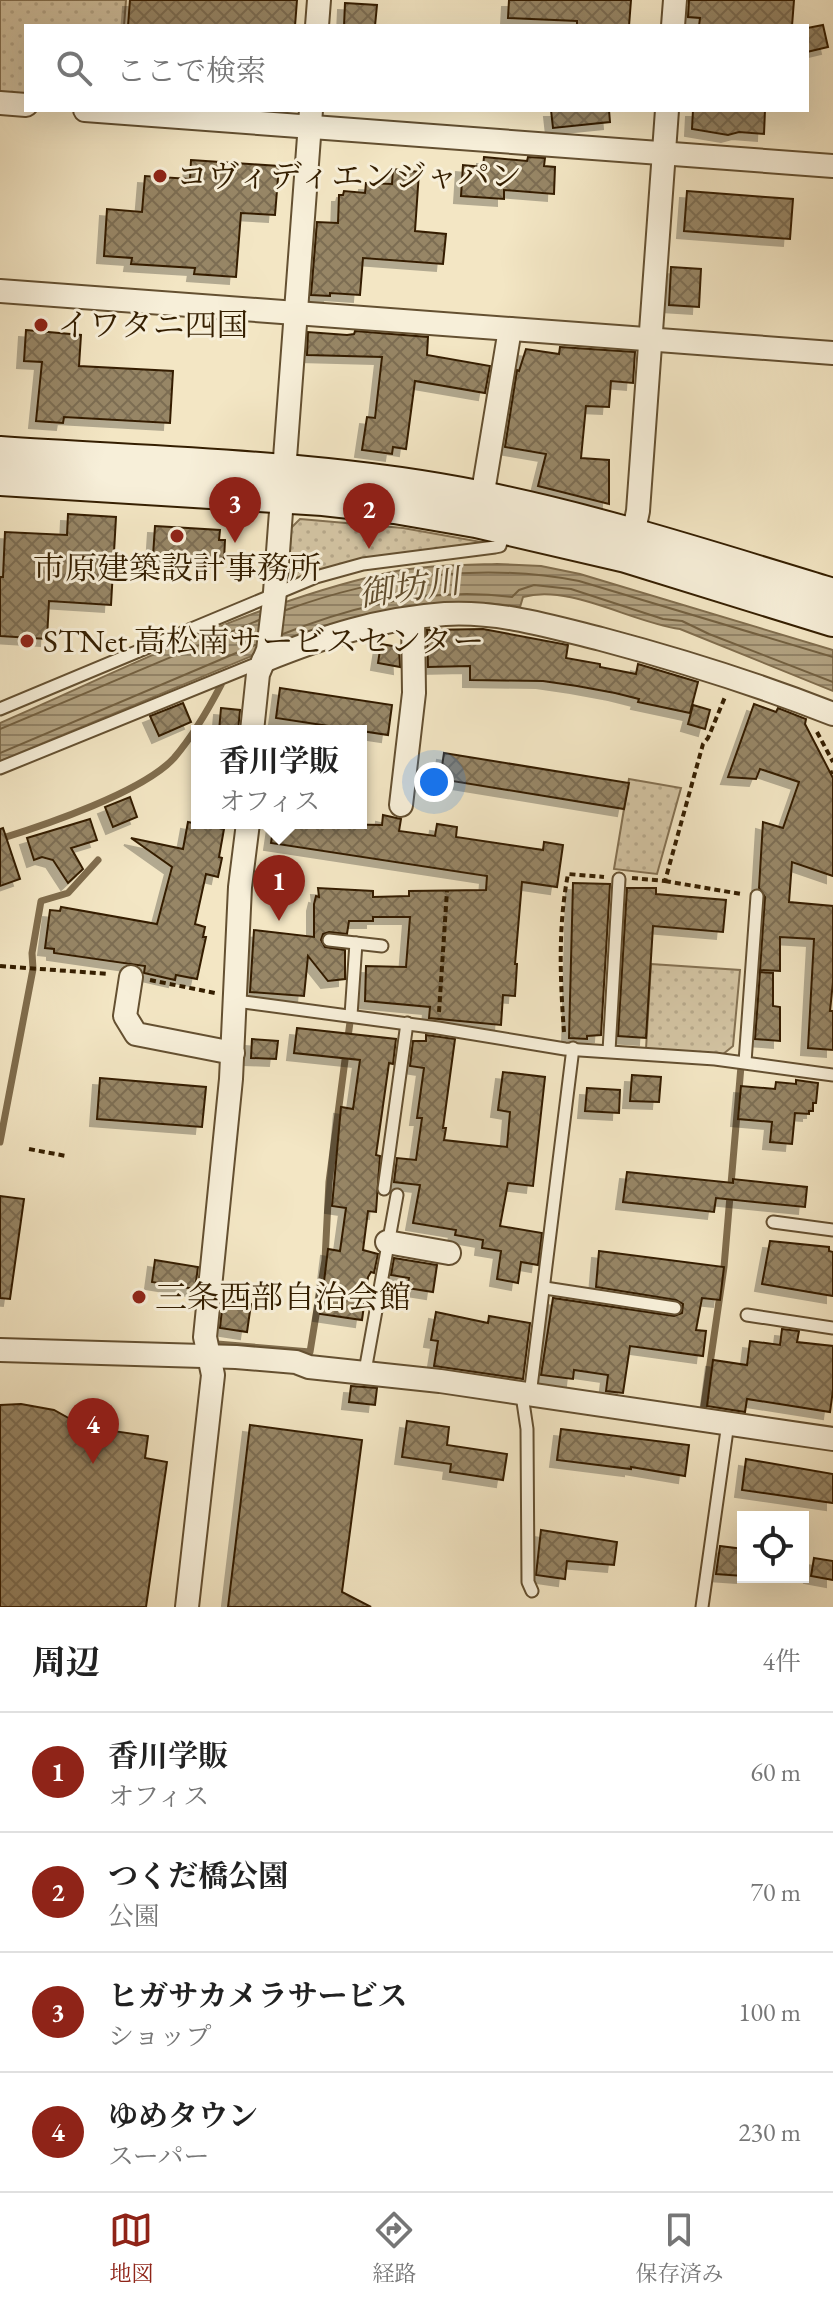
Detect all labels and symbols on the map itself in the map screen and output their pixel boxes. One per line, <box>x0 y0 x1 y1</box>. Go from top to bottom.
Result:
place label: コヴィディエンジャパン <box>176 155 522 197</box>
marker: コヴィディエンジャパン <box>151 167 169 185</box>
place label: イワタニ四国 <box>57 304 249 346</box>
marker: イワタニ四国 <box>32 316 50 334</box>
pin: 3 <box>209 477 261 543</box>
pin: 2 <box>343 483 395 549</box>
marker: 市原建築設計事務所 <box>168 527 186 545</box>
place label: 市原建築設計事務所 <box>33 547 321 589</box>
water label: 御坊川 <box>355 558 467 616</box>
place label: STNet 高松南サービスセンター <box>43 620 484 662</box>
marker: STNet 高松南サービスセンター <box>18 632 36 650</box>
your location <box>414 762 454 802</box>
pin: 1 <box>253 855 305 921</box>
place label: 三条西部自治会館 <box>155 1276 411 1318</box>
marker: 三条西部自治会館 <box>130 1288 148 1306</box>
pin: 4 <box>67 1398 119 1464</box>

